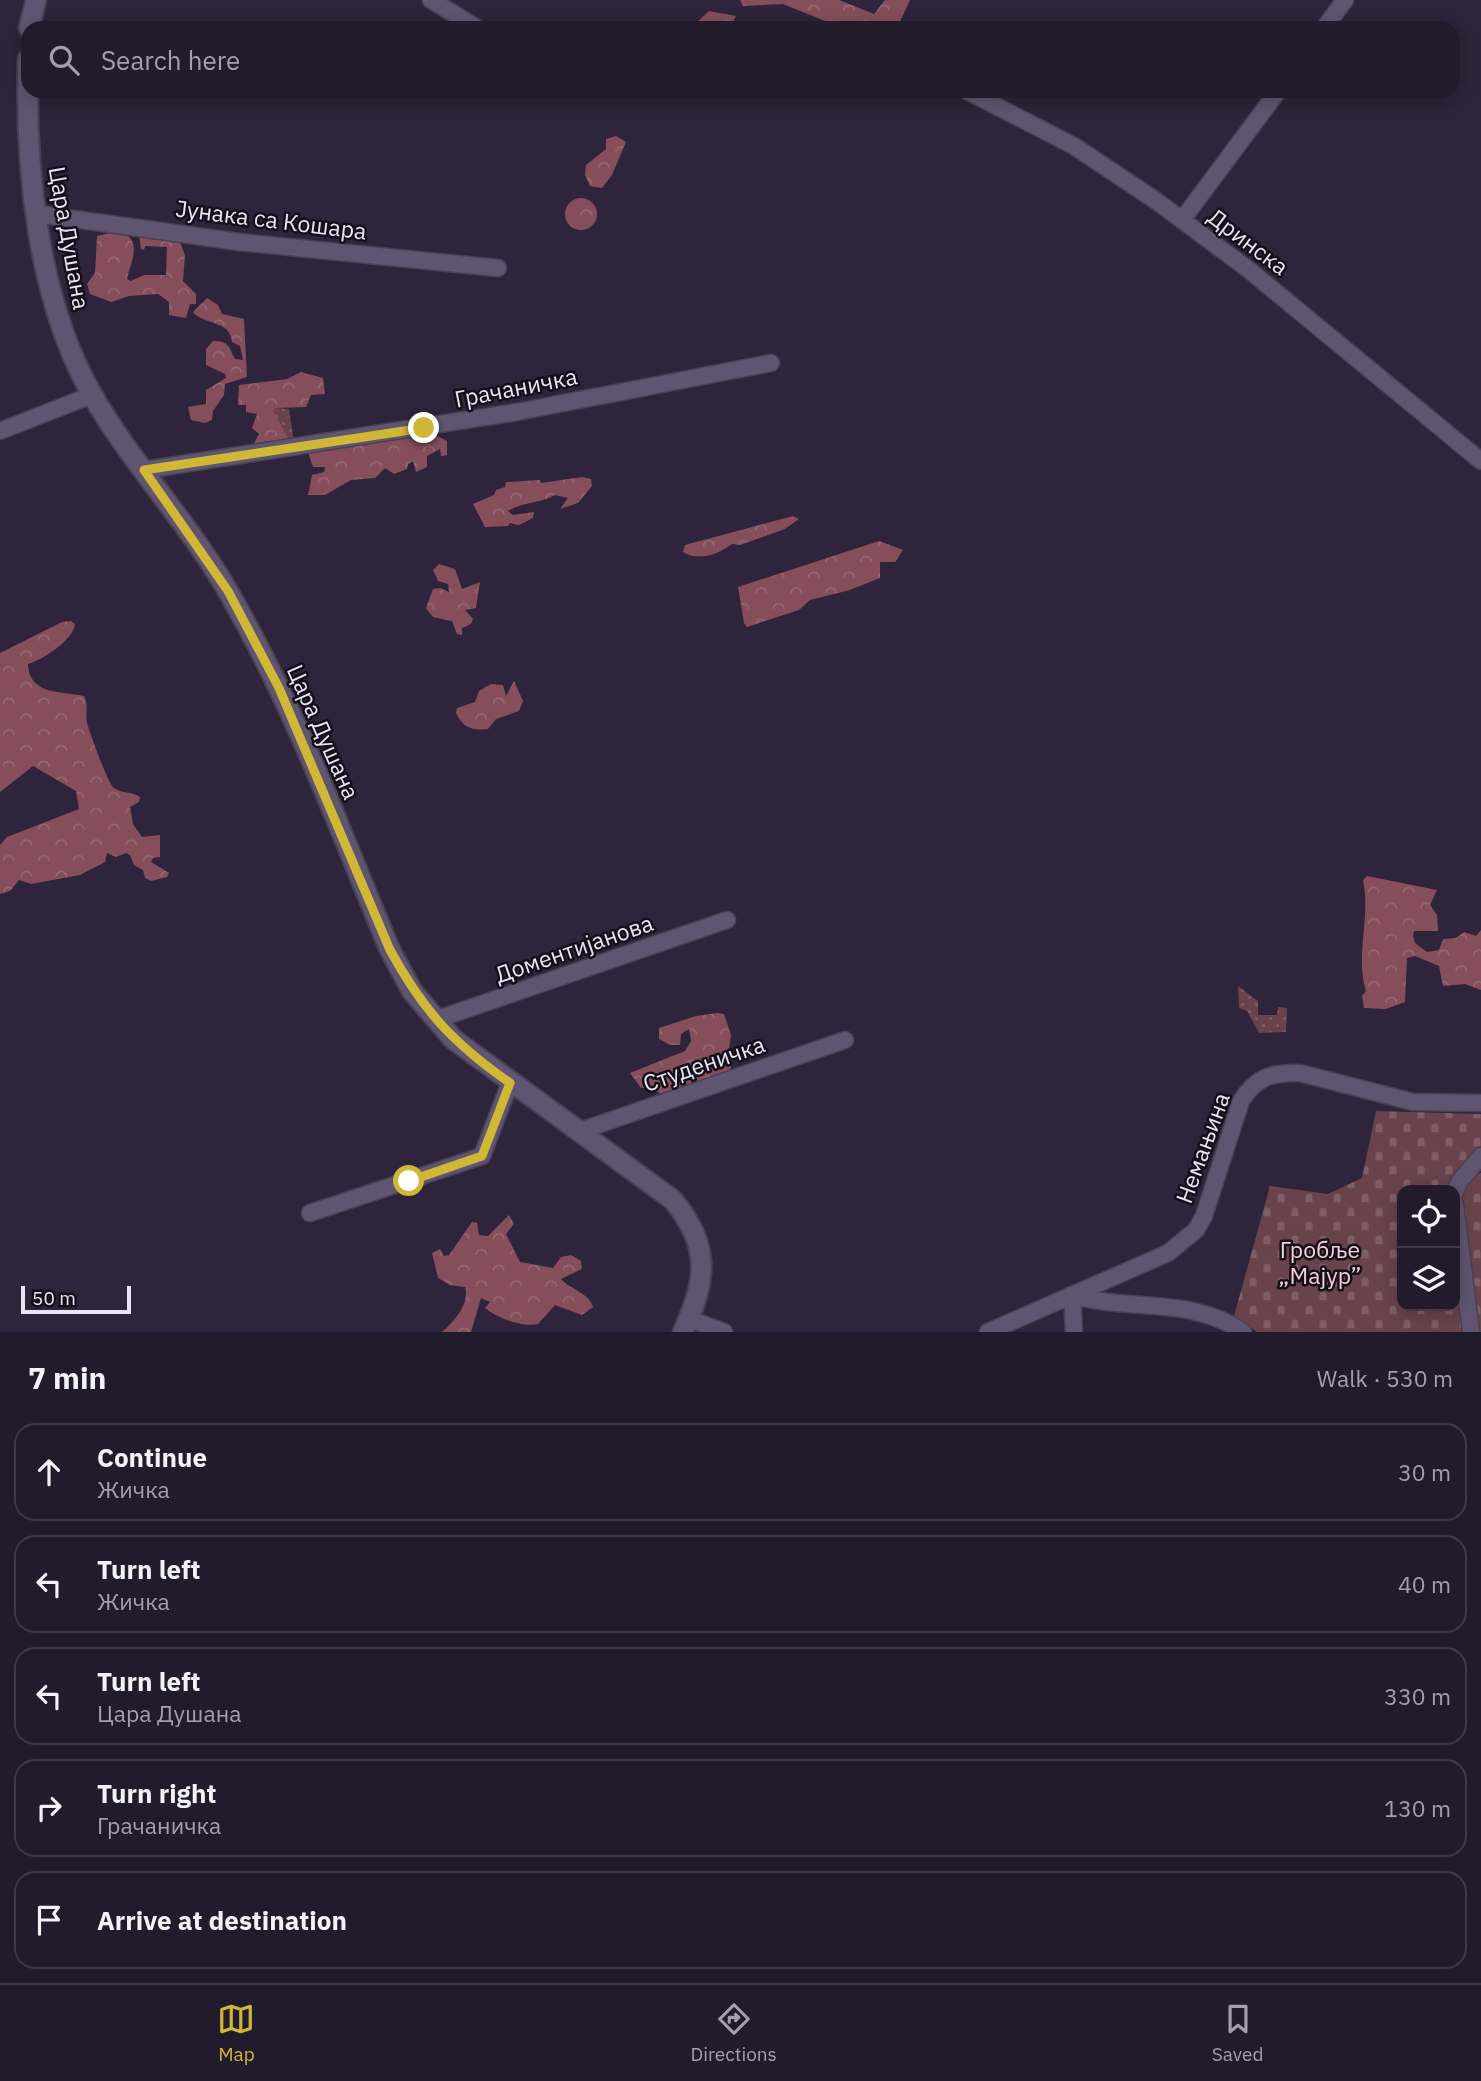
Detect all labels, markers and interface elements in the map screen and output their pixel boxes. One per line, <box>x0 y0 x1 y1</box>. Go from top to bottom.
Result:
search box <box>21 21 1460 98</box>
icon: search <box>45 41 83 79</box>
text: Search here <box>101 43 240 77</box>
street label: Цара Душана <box>43 164 97 312</box>
street label: Јунака са Кошара <box>174 192 368 246</box>
street label: Дринска <box>1202 201 1295 281</box>
street label: Грачаничка <box>452 360 580 414</box>
route end <box>408 412 439 443</box>
street label: Цара Душана <box>281 659 367 804</box>
street label: Доментијанова <box>491 907 657 989</box>
street label: Студеничка <box>639 1028 769 1098</box>
street label: Немањина <box>1168 1088 1236 1207</box>
route start <box>393 1165 424 1196</box>
map controls <box>1397 1185 1460 1311</box>
button: locate <box>1397 1185 1460 1248</box>
park label: Гробље „Мајур” <box>1279 1234 1361 1290</box>
button: layers <box>1397 1248 1460 1311</box>
scale bar <box>21 1283 131 1315</box>
text: 50 m <box>32 1286 76 1310</box>
text: 7 min <box>28 1358 106 1397</box>
text: Walk · 530 m <box>1317 1363 1453 1393</box>
text: Continue <box>97 1440 207 1474</box>
icon: ahead <box>30 1453 68 1491</box>
text: 30 m <box>1398 1457 1451 1487</box>
text: Жичка <box>97 1474 170 1504</box>
text: Turn left <box>97 1552 200 1586</box>
icon: left <box>30 1565 68 1603</box>
text: 40 m <box>1398 1569 1451 1599</box>
text: Жичка <box>97 1586 170 1616</box>
text: Turn left <box>97 1664 200 1698</box>
icon: left <box>30 1677 68 1715</box>
text: 330 m <box>1384 1681 1451 1711</box>
text: Цара Душана <box>97 1698 242 1728</box>
text: Turn right <box>97 1776 216 1810</box>
icon: right <box>30 1789 68 1827</box>
text: 130 m <box>1384 1793 1451 1823</box>
text: Грачаничка <box>97 1810 221 1840</box>
icon: arrive <box>30 1901 68 1939</box>
text: Arrive at destination <box>97 1903 347 1937</box>
tab: Map <box>217 2000 255 2066</box>
tab: Directions <box>690 2000 777 2066</box>
tab: Saved <box>1212 2000 1264 2066</box>

